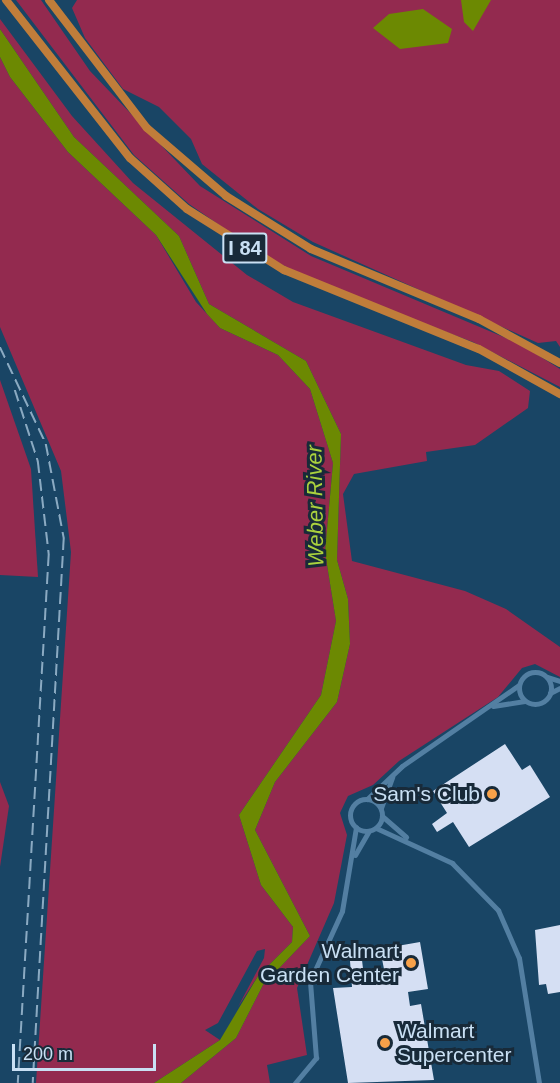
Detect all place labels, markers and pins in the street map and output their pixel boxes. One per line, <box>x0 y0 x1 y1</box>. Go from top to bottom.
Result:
place label: Sam's Club <box>373 781 480 807</box>
marker: Sam's Club <box>485 787 499 801</box>
place label: Walmart Garden Center <box>260 938 399 988</box>
marker: Walmart Garden Center <box>404 956 418 970</box>
place label: Walmart Supercenter <box>397 1018 511 1068</box>
marker: Walmart Supercenter <box>378 1036 392 1050</box>

